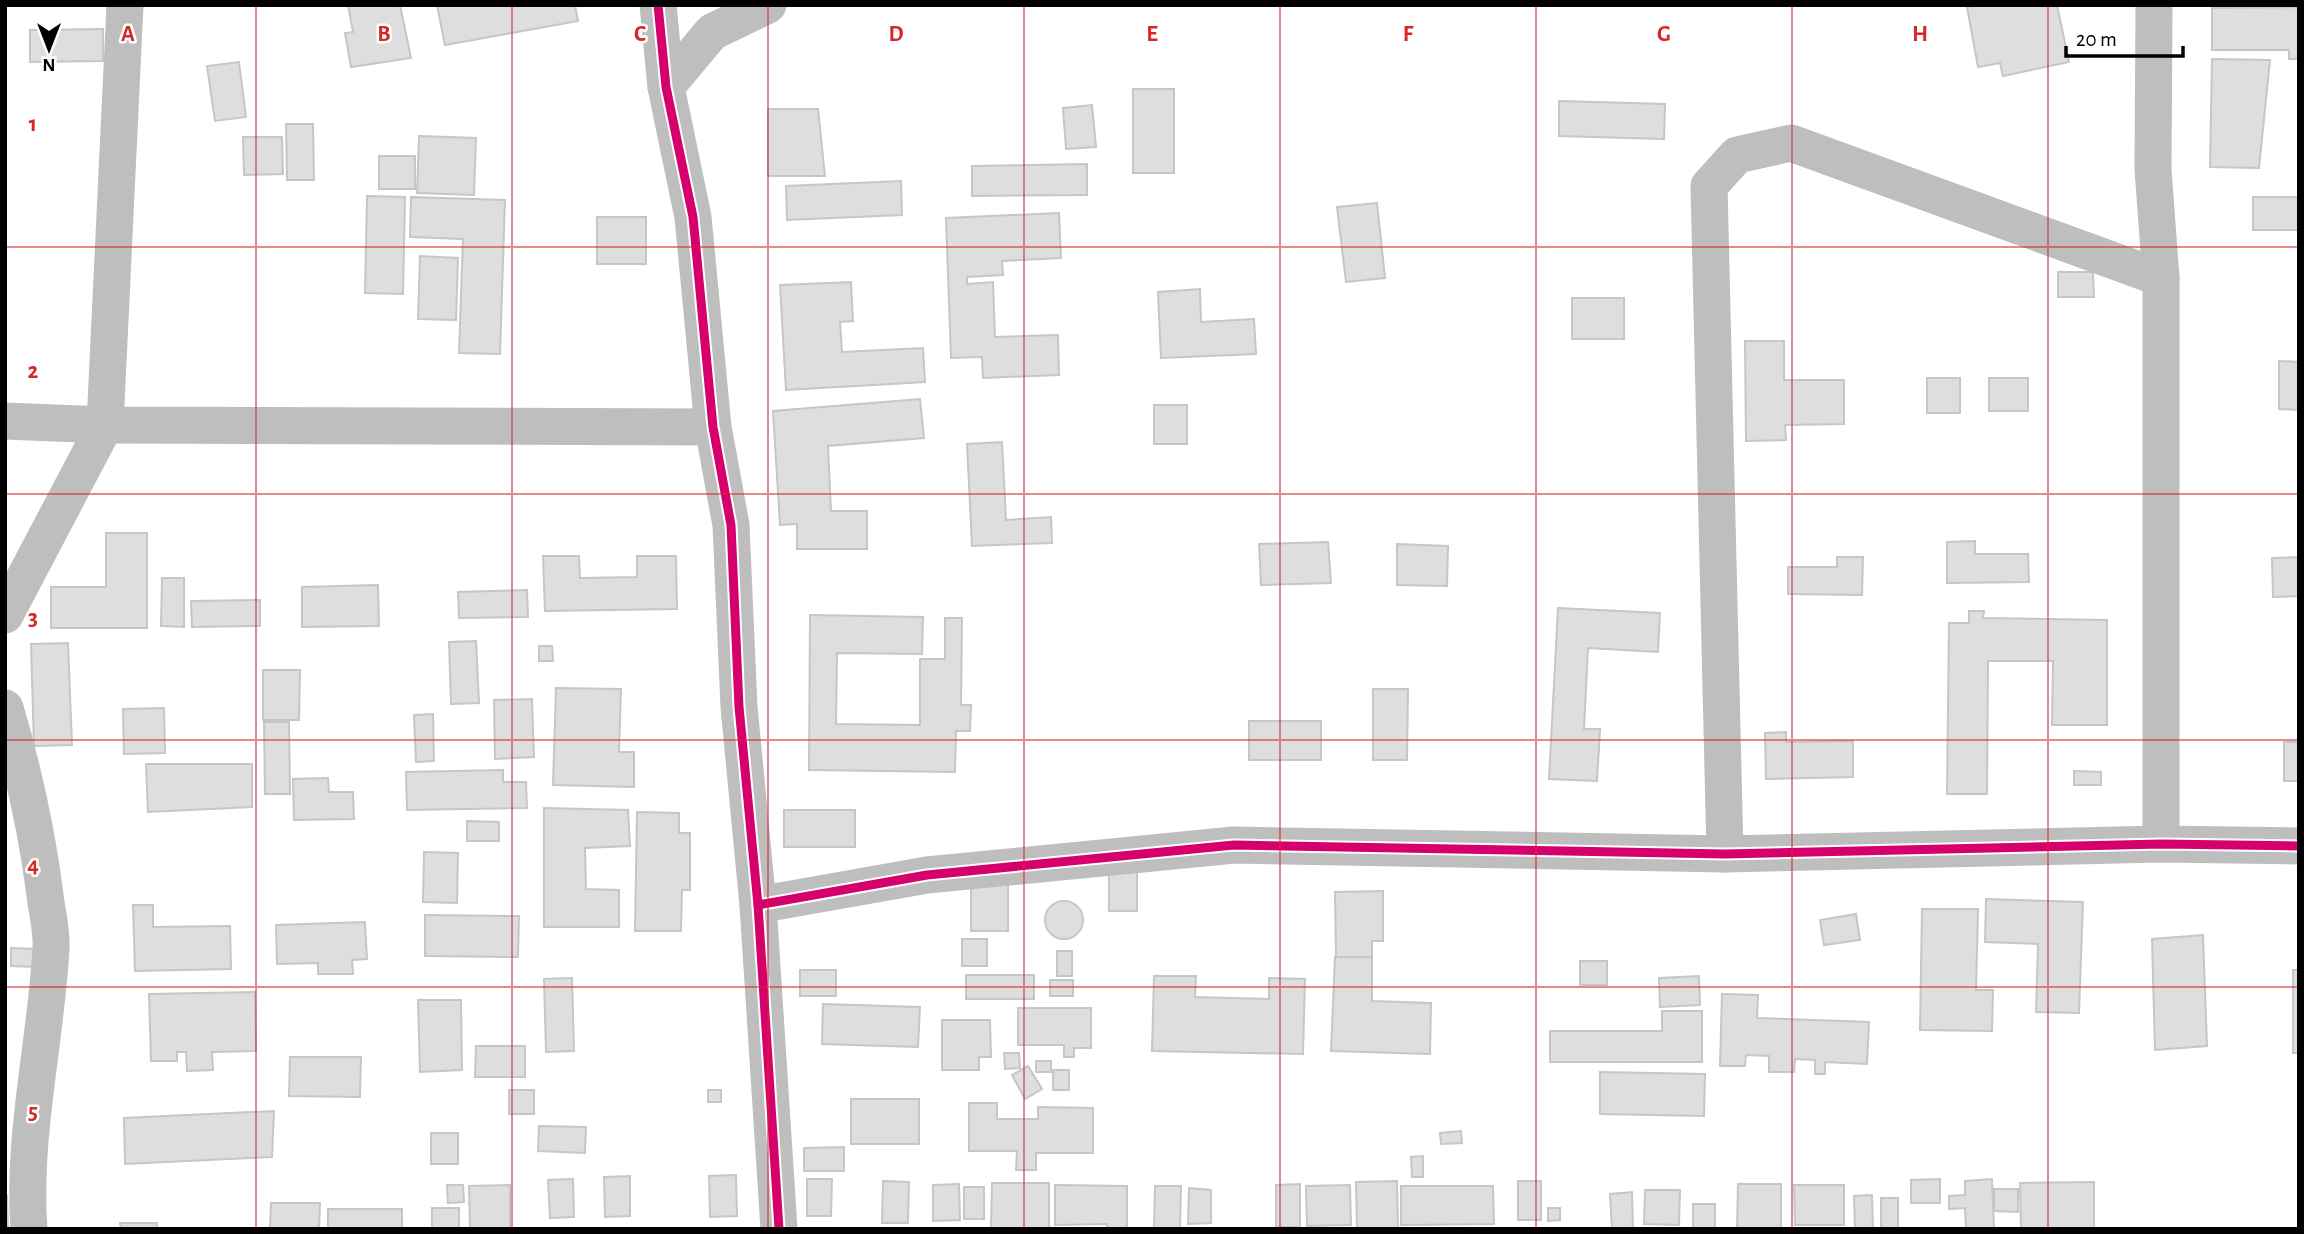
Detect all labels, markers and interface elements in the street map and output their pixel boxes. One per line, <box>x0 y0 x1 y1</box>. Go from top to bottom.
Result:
north arrow <box>14 14 84 84</box>
scale bar <box>2066 14 2183 58</box>
text: A <box>121 23 135 46</box>
text: B <box>377 23 391 46</box>
text: C <box>634 23 646 46</box>
text: D <box>888 23 904 46</box>
text: E <box>1146 23 1158 46</box>
text: F <box>1403 23 1414 46</box>
text: G <box>1657 23 1671 46</box>
text: H <box>1912 23 1928 46</box>
text: 20 m <box>2076 29 2117 50</box>
text: N <box>42 55 56 74</box>
text: 1 <box>29 113 37 136</box>
text: 2 <box>28 360 39 383</box>
text: 3 <box>28 607 38 630</box>
text: 4 <box>27 854 39 877</box>
text: 5 <box>28 1101 38 1124</box>

